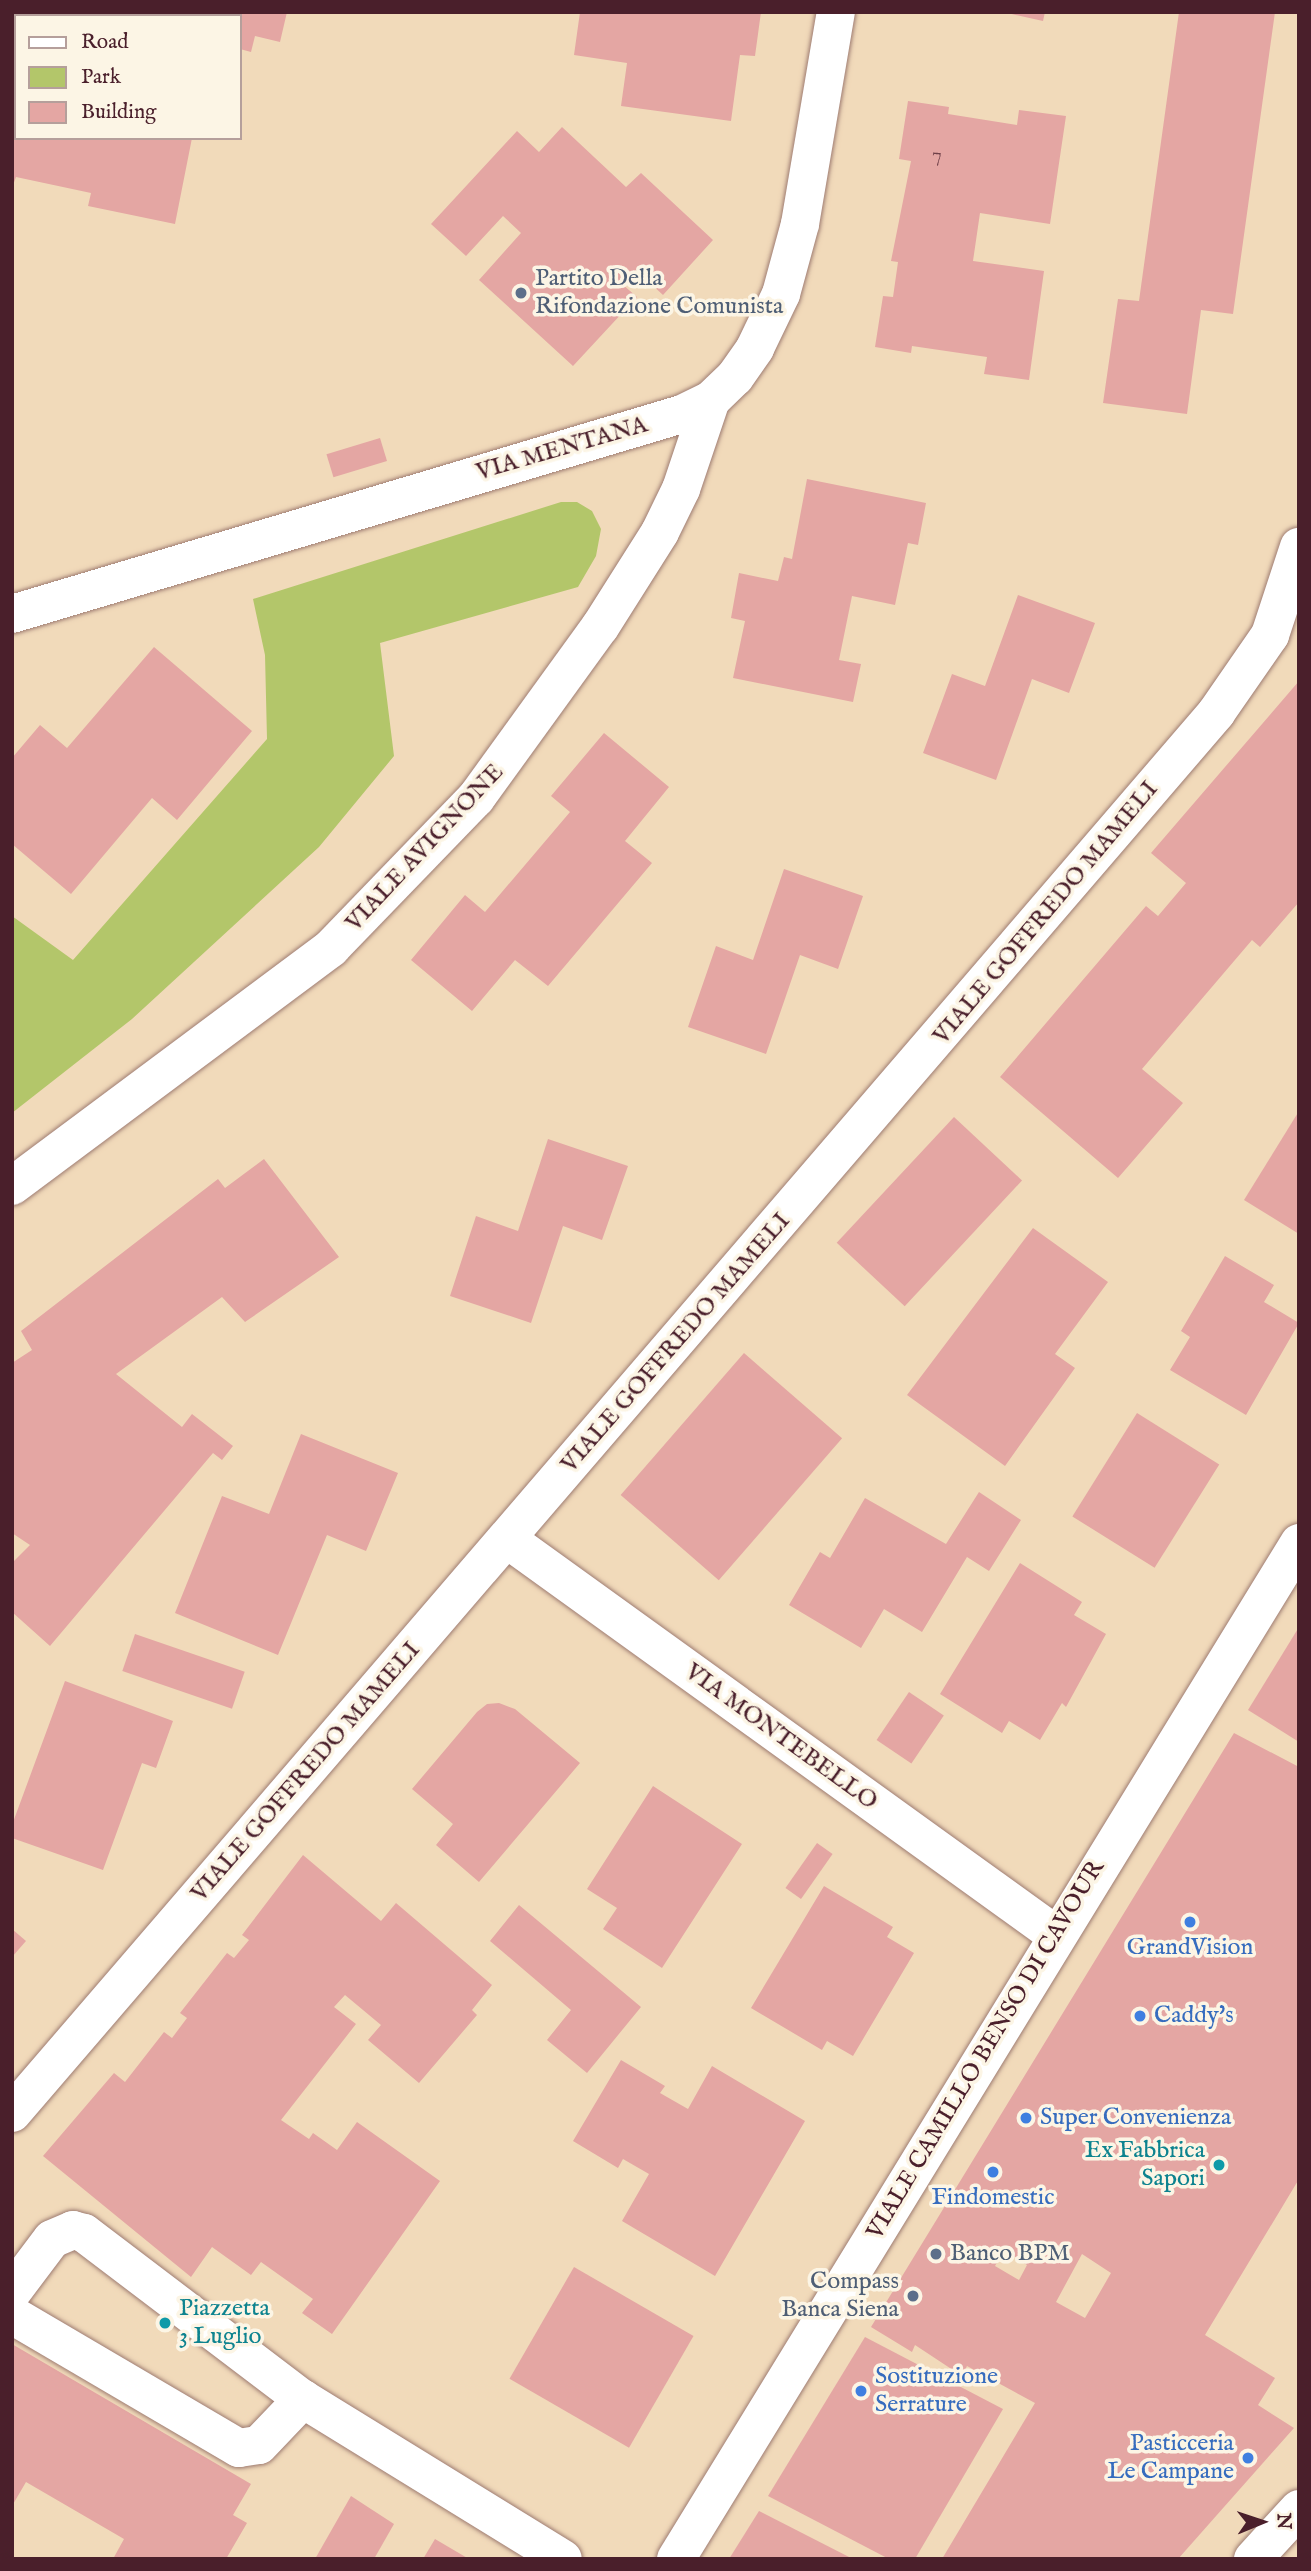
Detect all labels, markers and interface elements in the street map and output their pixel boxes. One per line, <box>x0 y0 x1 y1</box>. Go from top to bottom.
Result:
legend <box>14 14 242 140</box>
text: Road <box>81 29 128 56</box>
text: Park <box>81 64 121 91</box>
text: Building <box>81 99 156 126</box>
house number: 7 <box>932 143 942 169</box>
place label: Partito Della Rifondazione Comunista <box>535 265 783 321</box>
marker: Partito Della Rifondazione Comunista <box>513 285 529 301</box>
street label: VIA MENTANA <box>473 411 651 487</box>
street label: VIALE AVIGNONE <box>340 758 510 938</box>
street label: VIALE GOFFREDO MAMELI <box>927 775 1165 1051</box>
street label: VIALE GOFFREDO MAMELI <box>555 1207 797 1479</box>
street label: VIALE GOFFREDO MAMELI <box>185 1636 427 1908</box>
street label: VIA MONTEBELLO <box>679 1658 883 1816</box>
street label: VIALE CAMILLO BENSO DI CAVOUR <box>861 1855 1111 2245</box>
marker: GrandVision <box>1182 1914 1198 1930</box>
place label: GrandVision <box>1127 1934 1253 1962</box>
place label: Caddy's <box>1154 2002 1234 2030</box>
marker: Caddy's <box>1132 2008 1148 2024</box>
place label: Super Convenienza <box>1040 2104 1231 2132</box>
marker: Super Convenienza <box>1018 2110 1034 2126</box>
place label: Ex Fabbrica Sapori <box>1085 2137 1205 2193</box>
marker: Ex Fabbrica Sapori <box>1211 2157 1227 2173</box>
marker: Findomestic <box>985 2164 1001 2180</box>
place label: Findomestic <box>932 2184 1054 2212</box>
place label: Banco BPM <box>950 2240 1070 2268</box>
marker: Banco BPM <box>928 2246 944 2262</box>
place label: Compass Banca Siena <box>781 2268 899 2324</box>
marker: Compass Banca Siena <box>905 2288 921 2304</box>
place label: Piazzetta 3 Luglio <box>179 2295 270 2351</box>
marker: Piazzetta 3 Luglio <box>157 2315 173 2331</box>
place label: Sostituzione Serrature <box>875 2363 998 2419</box>
marker: Sostituzione Serrature <box>853 2383 869 2399</box>
place label: Pasticceria Le Campane <box>1107 2430 1234 2486</box>
marker: Pasticceria Le Campane <box>1240 2450 1256 2466</box>
north arrow <box>1227 2487 1297 2557</box>
text: N <box>1271 2513 1295 2530</box>

